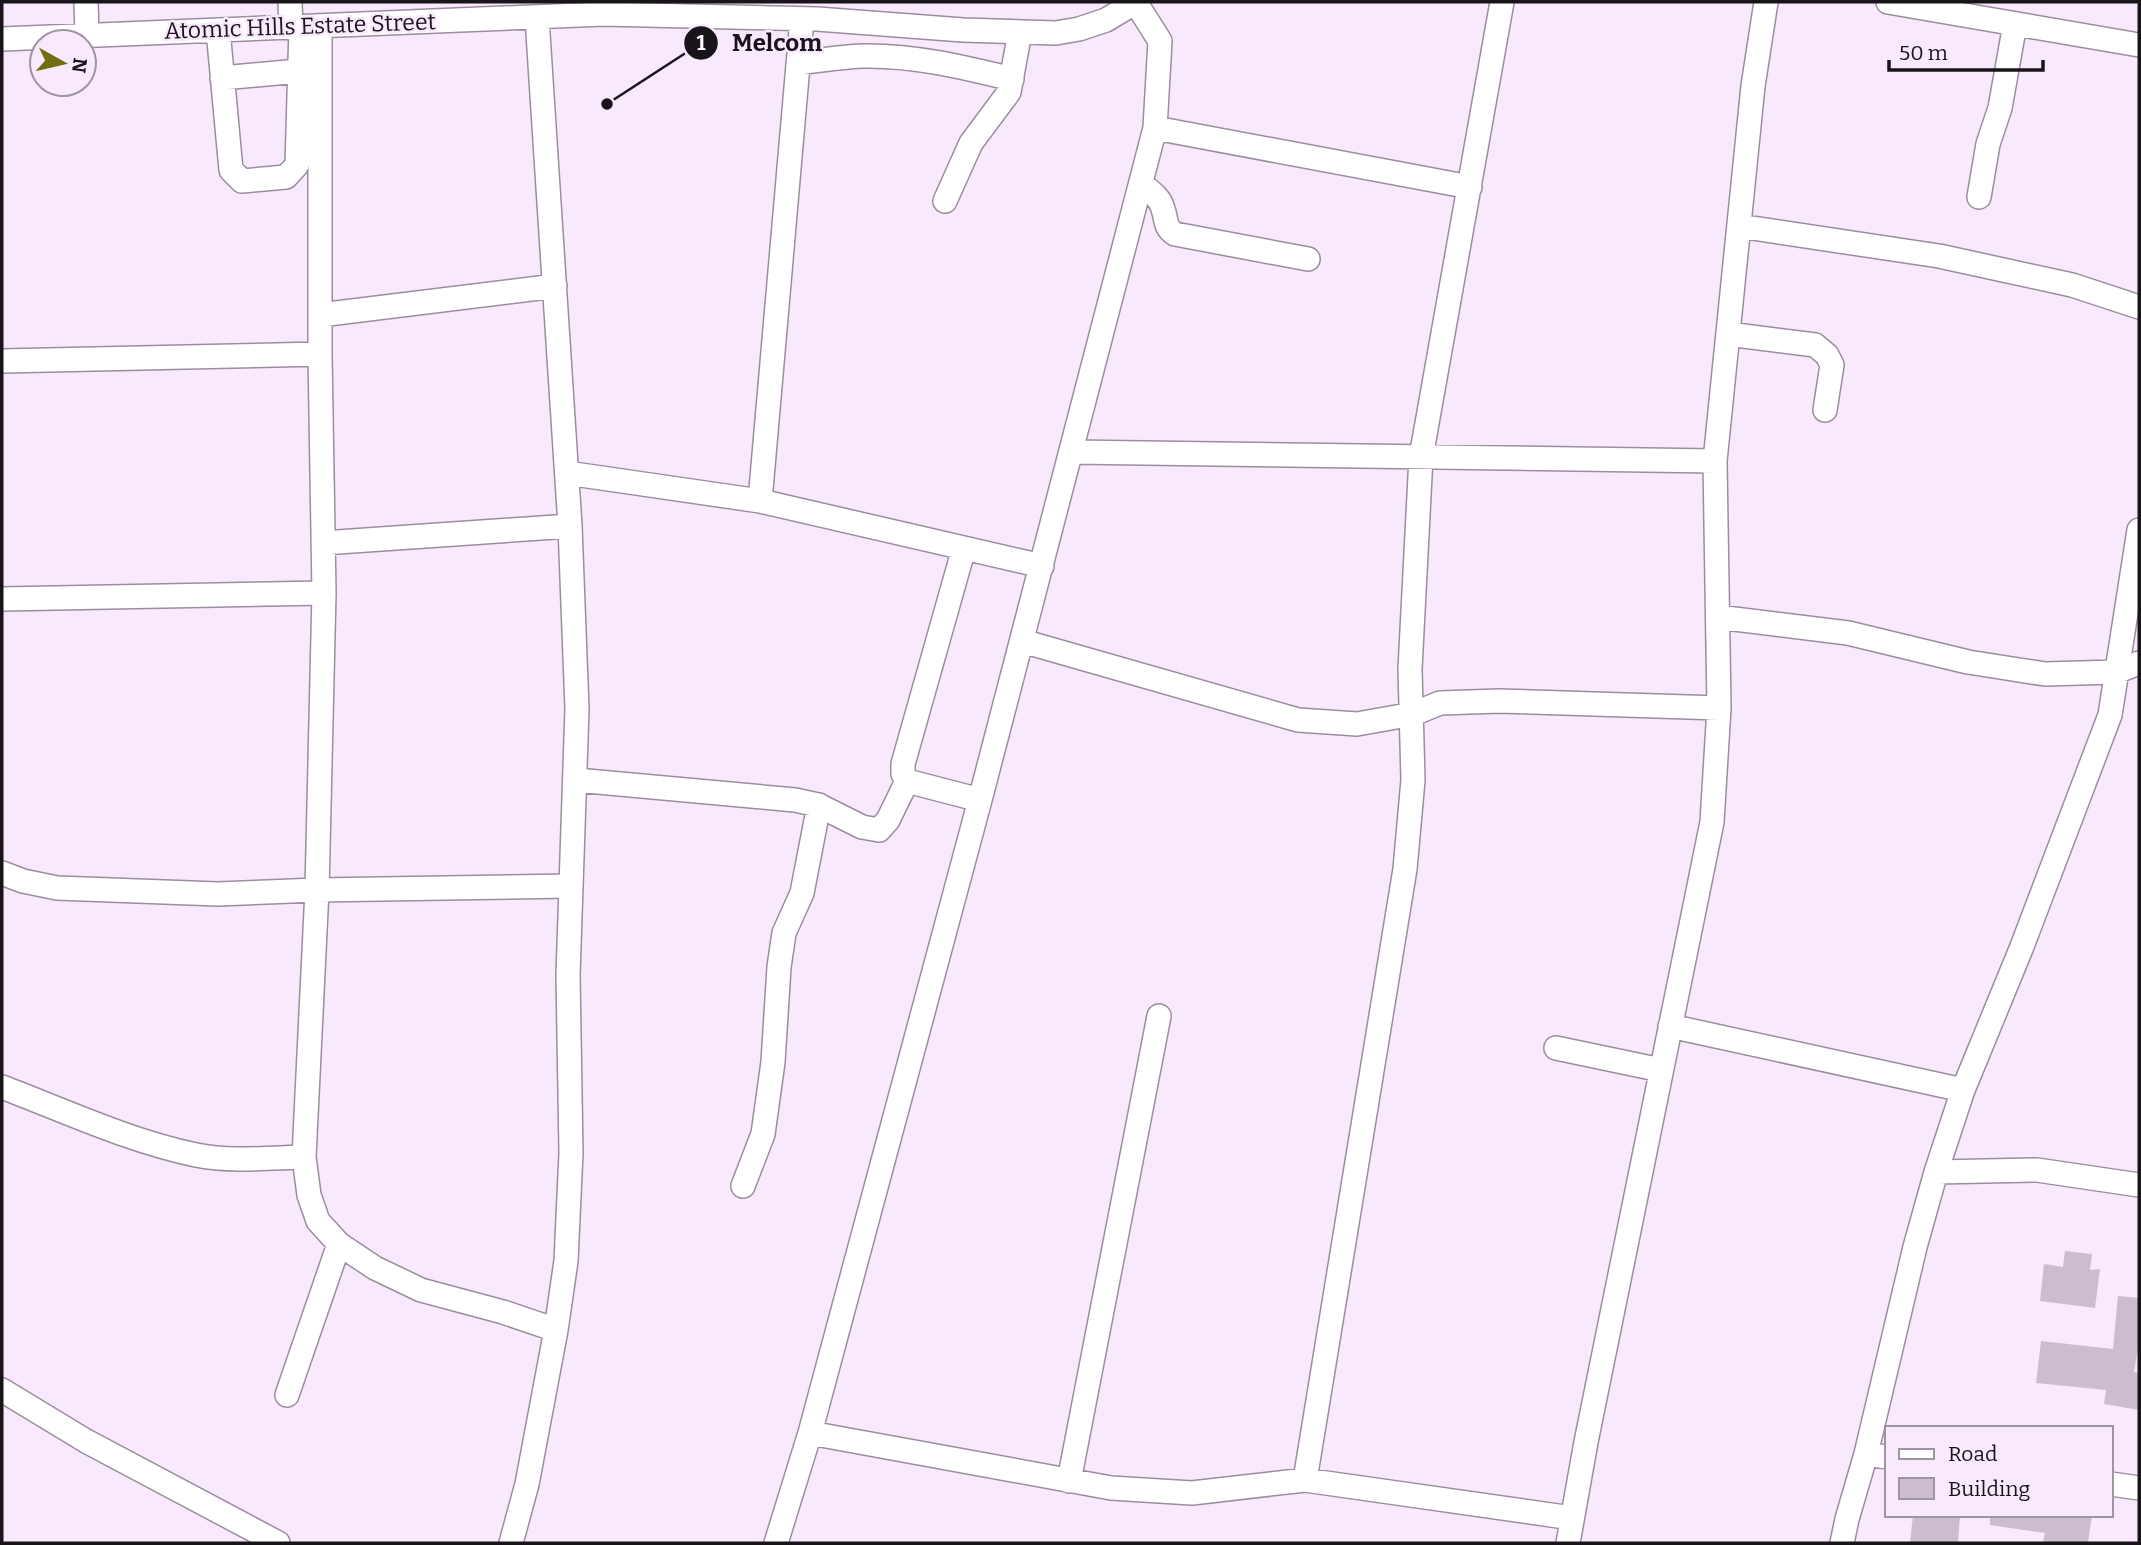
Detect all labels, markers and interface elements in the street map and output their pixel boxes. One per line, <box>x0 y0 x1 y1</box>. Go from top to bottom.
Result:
street label: Atomic Hills Estate Street <box>164 7 436 45</box>
callout: Melcom <box>683 20 837 65</box>
north arrow <box>28 28 98 98</box>
scale bar <box>1889 28 2043 72</box>
text: Melcom <box>732 29 822 57</box>
text: 1 <box>696 30 706 56</box>
text: 50 m <box>1899 40 1948 66</box>
text: N <box>67 56 92 74</box>
legend <box>1885 1426 2113 1517</box>
text: Road <box>1948 1441 1997 1467</box>
text: Building <box>1948 1476 2031 1502</box>

